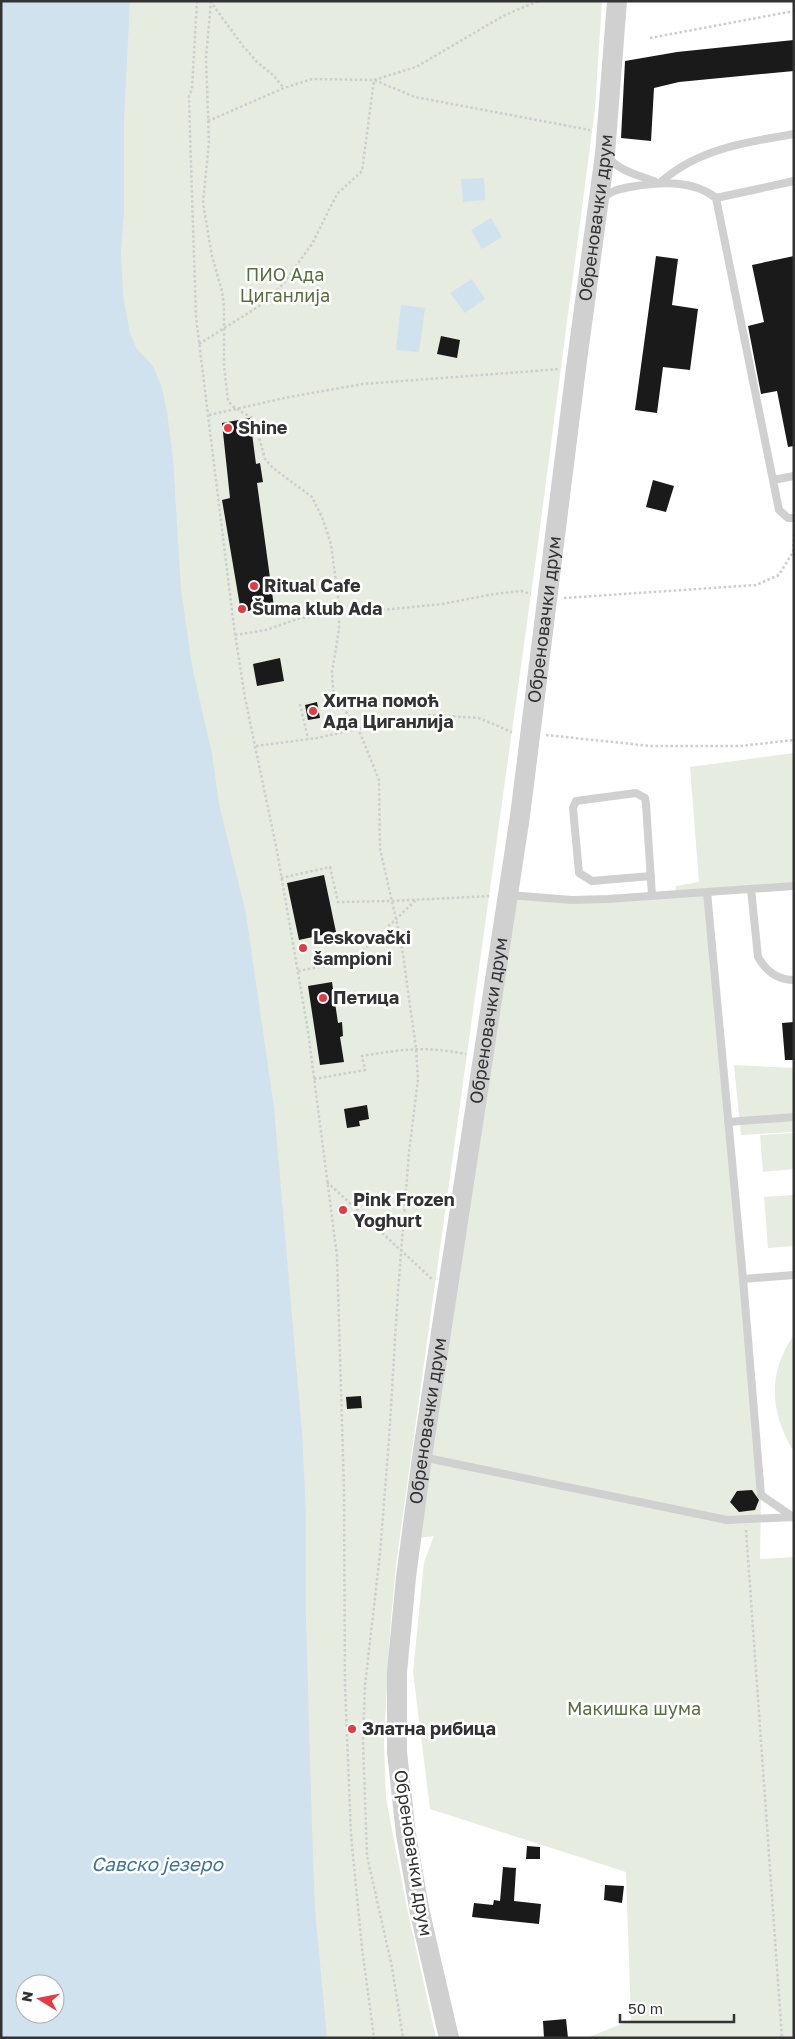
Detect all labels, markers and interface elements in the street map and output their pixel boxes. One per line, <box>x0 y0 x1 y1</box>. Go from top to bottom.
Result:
street label: Обреновачки друм <box>573 133 617 303</box>
park label: ПИО Ада Циганлија <box>240 263 330 306</box>
place label: Shine <box>238 416 288 438</box>
marker: Shine <box>222 422 234 434</box>
street label: Обреновачки друм <box>522 535 565 704</box>
place label: Ritual Cafe <box>264 574 361 596</box>
marker: Ritual Cafe <box>248 580 260 592</box>
place label: Šuma klub Ada <box>252 597 382 619</box>
marker: Šuma klub Ada <box>236 603 248 615</box>
place label: Хитна помоћ Ада Циганлија <box>323 689 454 732</box>
marker: Хитна помоћ Ада Циганлија <box>307 705 319 717</box>
place label: Leskovački šampioni <box>313 926 411 969</box>
street label: Обреновачки друм <box>464 936 511 1105</box>
marker: Leskovački šampioni <box>297 942 309 954</box>
place label: Петица <box>333 986 399 1008</box>
marker: Петица <box>317 992 329 1004</box>
place label: Pink Frozen Yoghurt <box>353 1188 455 1231</box>
marker: Pink Frozen Yoghurt <box>337 1204 349 1216</box>
street label: Обреновачки друм <box>404 1336 450 1506</box>
park label: Макишка шума <box>567 1697 701 1719</box>
place label: Златна рибица <box>362 1717 496 1739</box>
marker: Златна рибица <box>346 1723 358 1735</box>
street label: Обреновачки друм <box>390 1768 438 1938</box>
water label: Савско језеро <box>91 1852 224 1875</box>
north arrow <box>15 1974 65 2024</box>
text: N <box>17 1990 36 2003</box>
scale bar <box>620 1992 734 2024</box>
text: 50 m <box>628 1999 663 2017</box>

